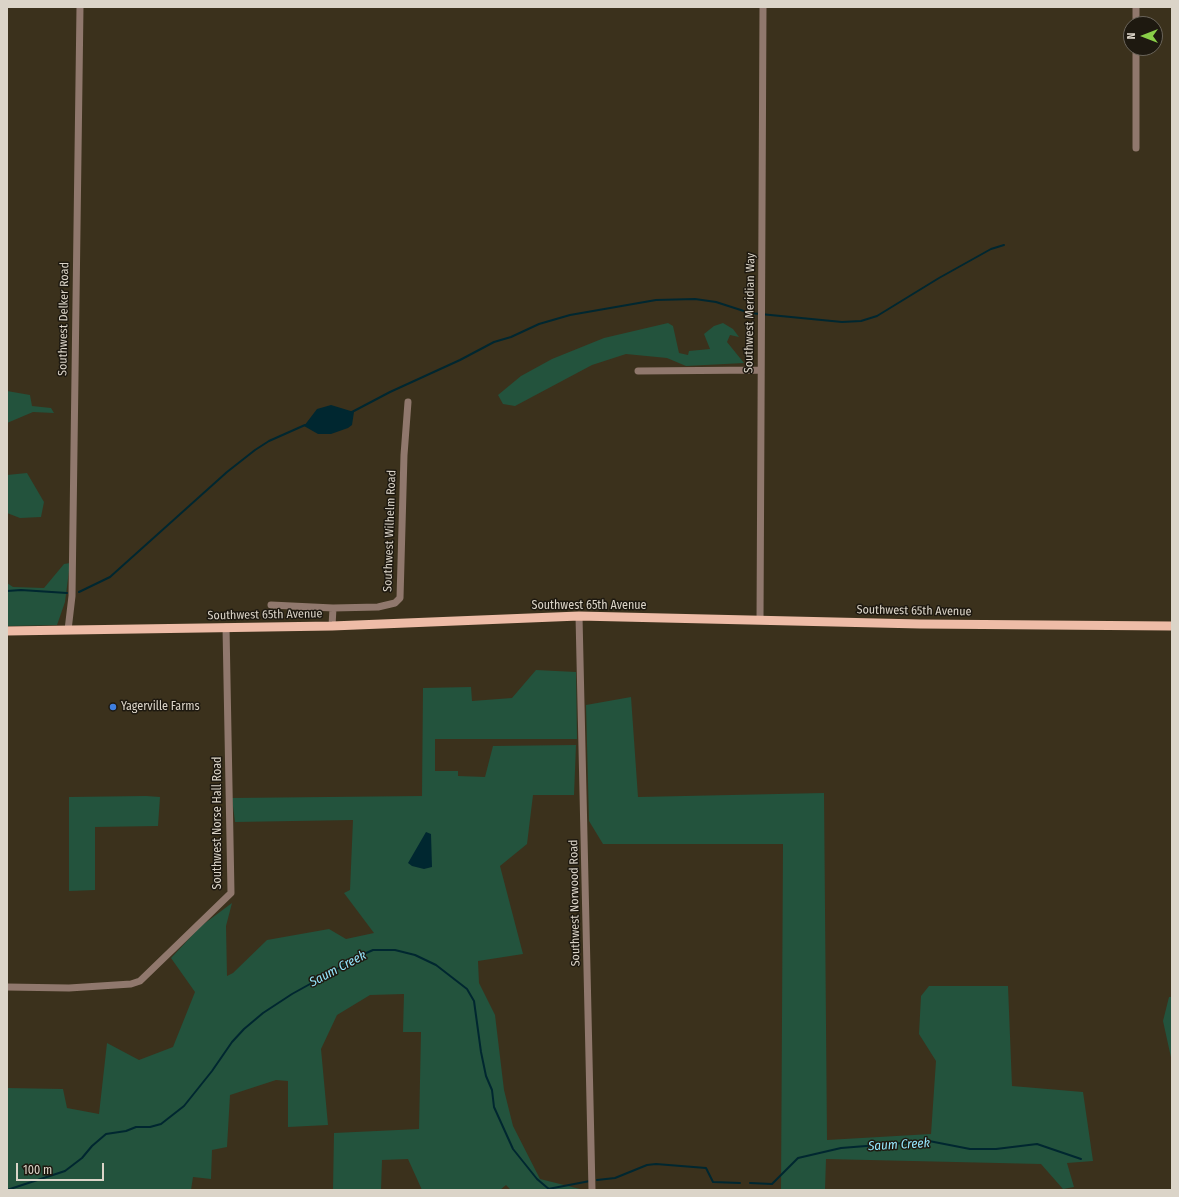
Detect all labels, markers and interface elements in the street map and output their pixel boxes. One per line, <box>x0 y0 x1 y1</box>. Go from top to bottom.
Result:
north arrow <box>1123 16 1163 56</box>
text: N <box>1125 33 1138 39</box>
street label: Southwest Meridian Way <box>742 253 758 373</box>
street label: Southwest Delker Road <box>56 262 72 376</box>
street label: Southwest Wilhelm Road <box>381 470 399 592</box>
street label: Southwest 65th Avenue <box>532 599 646 613</box>
street label: Southwest 65th Avenue <box>856 603 972 619</box>
street label: Southwest 65th Avenue <box>207 607 323 623</box>
place label: Yagerville Farms <box>121 700 200 714</box>
marker: Yagerville Farms <box>108 702 118 712</box>
street label: Southwest Norse Hall Road <box>211 757 225 889</box>
street label: Southwest Norwood Road <box>567 839 583 967</box>
water label: Saum Creek <box>307 948 369 990</box>
water label: Saum Creek <box>868 1136 930 1154</box>
scale bar <box>18 1155 106 1181</box>
text: 100 m <box>23 1163 52 1177</box>

